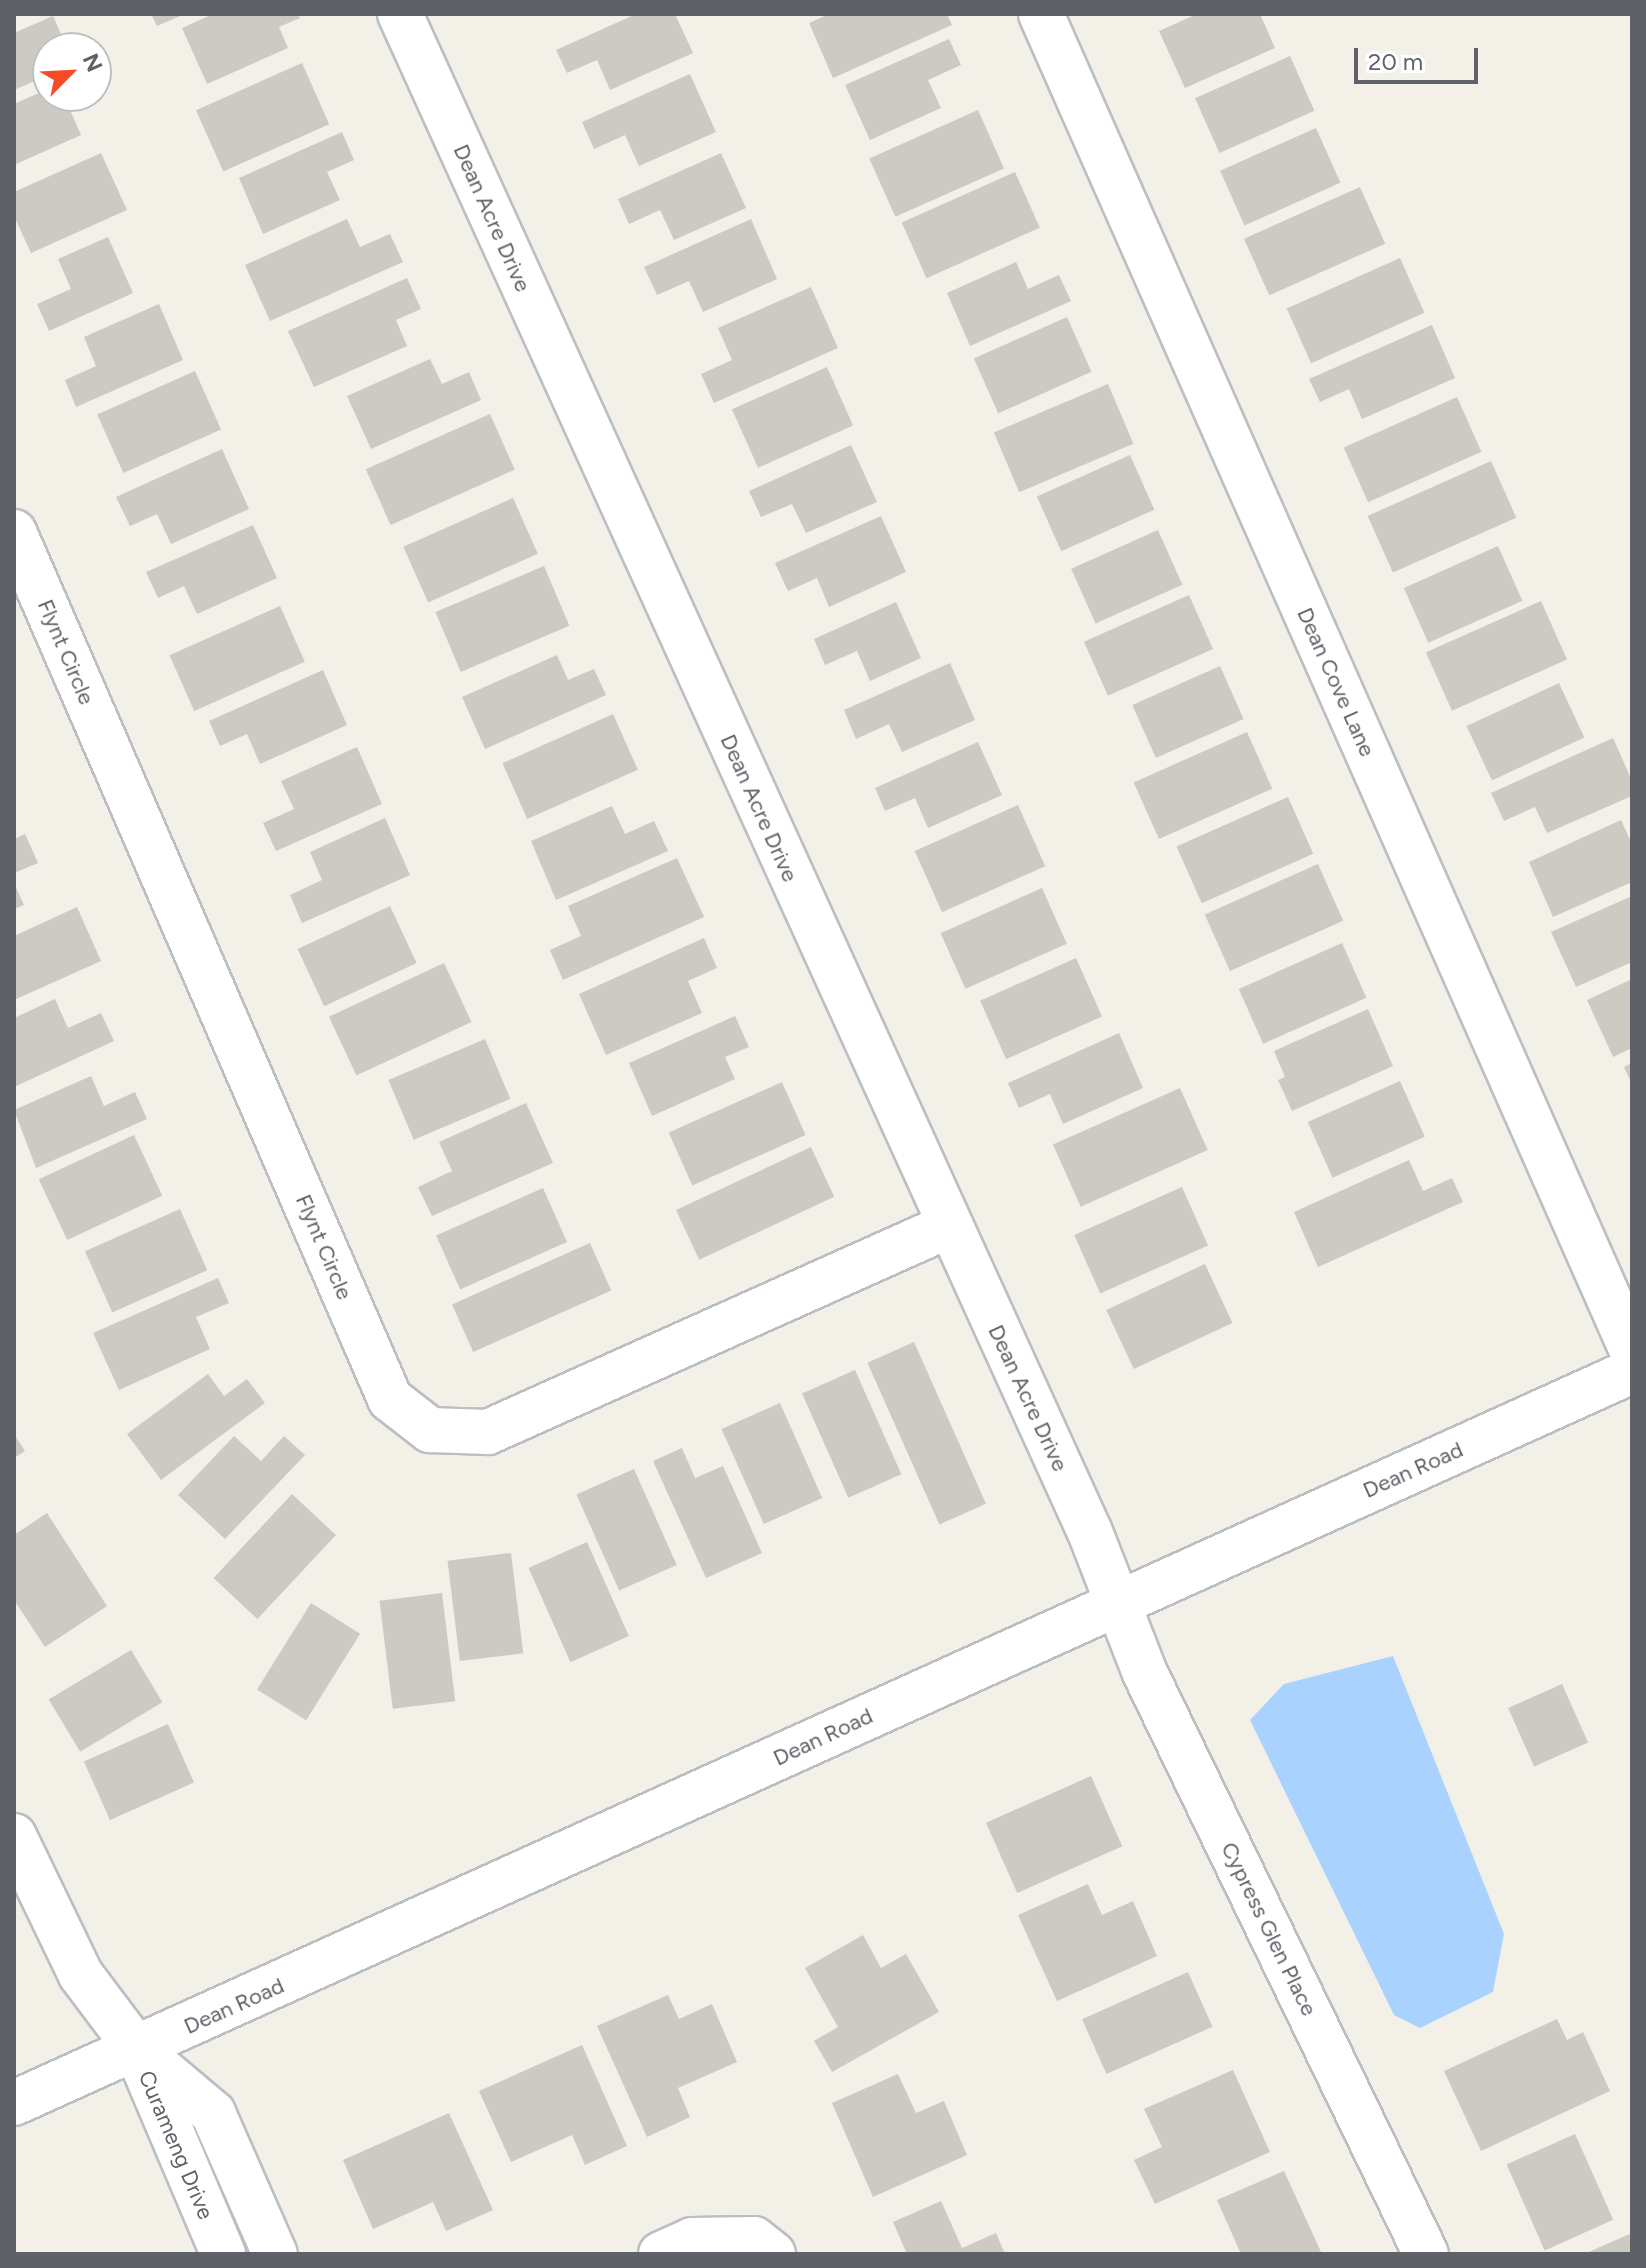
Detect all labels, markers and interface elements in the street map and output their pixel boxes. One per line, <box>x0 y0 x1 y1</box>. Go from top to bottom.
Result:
north arrow <box>32 32 112 112</box>
scale bar <box>1358 32 1482 82</box>
text: 20 m <box>1368 47 1423 76</box>
text: N <box>77 50 108 76</box>
street label: Dean Acre Drive <box>448 140 536 296</box>
street label: Flynt Circle <box>32 596 100 708</box>
street label: Dean Cove Lane <box>1291 604 1381 760</box>
street label: Dean Acre Drive <box>715 730 803 886</box>
street label: Flynt Circle <box>290 1191 358 1303</box>
street label: Dean Acre Drive <box>983 1321 1073 1475</box>
street label: Dean Road <box>1359 1436 1467 1504</box>
street label: Dean Road <box>769 1702 877 1772</box>
street label: Cypress Glen Place <box>1216 1838 1322 2020</box>
street label: Dean Road <box>180 1972 288 2040</box>
street label: Curameng Drive <box>133 2067 219 2223</box>

